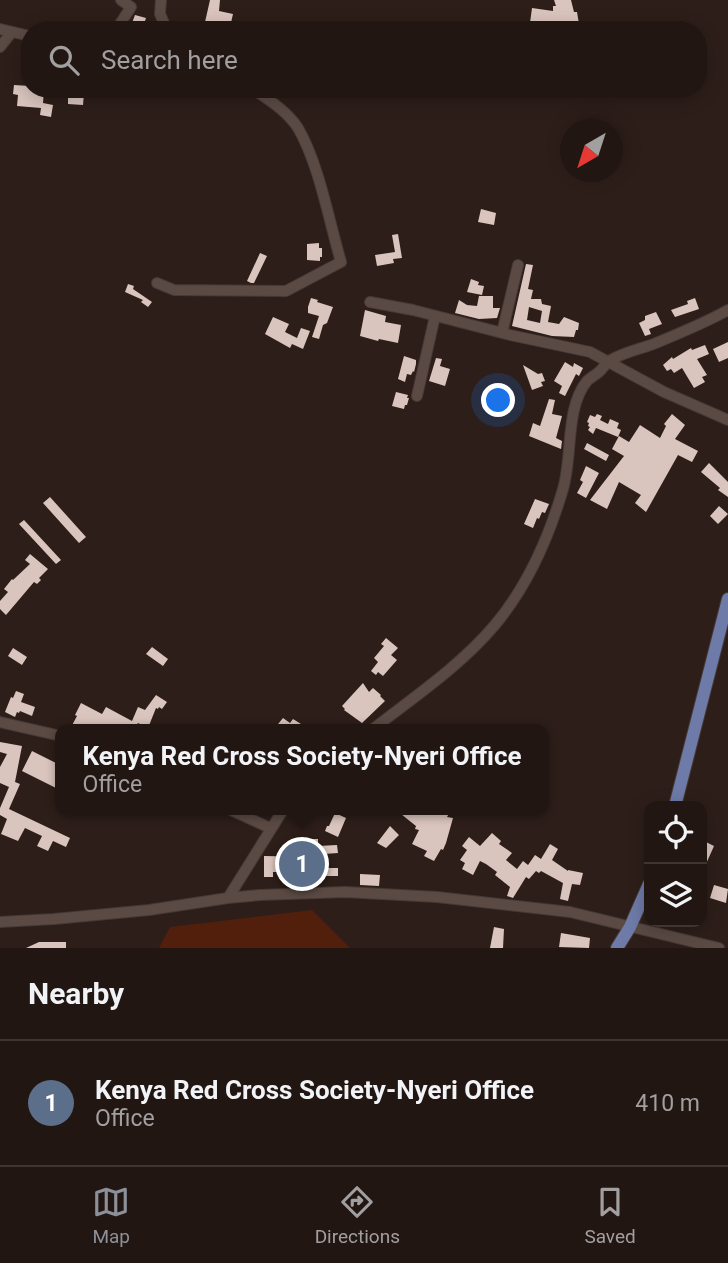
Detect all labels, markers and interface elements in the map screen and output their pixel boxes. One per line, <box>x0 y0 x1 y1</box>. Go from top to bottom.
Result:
search box <box>21 21 707 98</box>
icon: search <box>45 41 83 79</box>
text: Search here <box>101 45 238 75</box>
north arrow <box>560 119 623 182</box>
your location <box>481 383 515 417</box>
popup <box>55 724 549 815</box>
text: Kenya Red Cross Society-Nyeri Office <box>82 741 522 771</box>
text: Office <box>82 771 142 798</box>
map controls <box>644 801 707 927</box>
button: locate <box>644 801 707 864</box>
pin: 1 <box>279 838 325 890</box>
button: layers <box>644 864 707 927</box>
text: Nearby <box>28 976 124 1011</box>
text: Kenya Red Cross Society-Nyeri Office <box>95 1075 534 1105</box>
text: 1 <box>44 1090 58 1117</box>
text: 410 m <box>635 1090 700 1117</box>
text: Office <box>95 1105 155 1132</box>
tab: Map <box>92 1183 130 1248</box>
tab: Directions <box>315 1183 400 1248</box>
tab: Saved <box>584 1183 636 1248</box>

